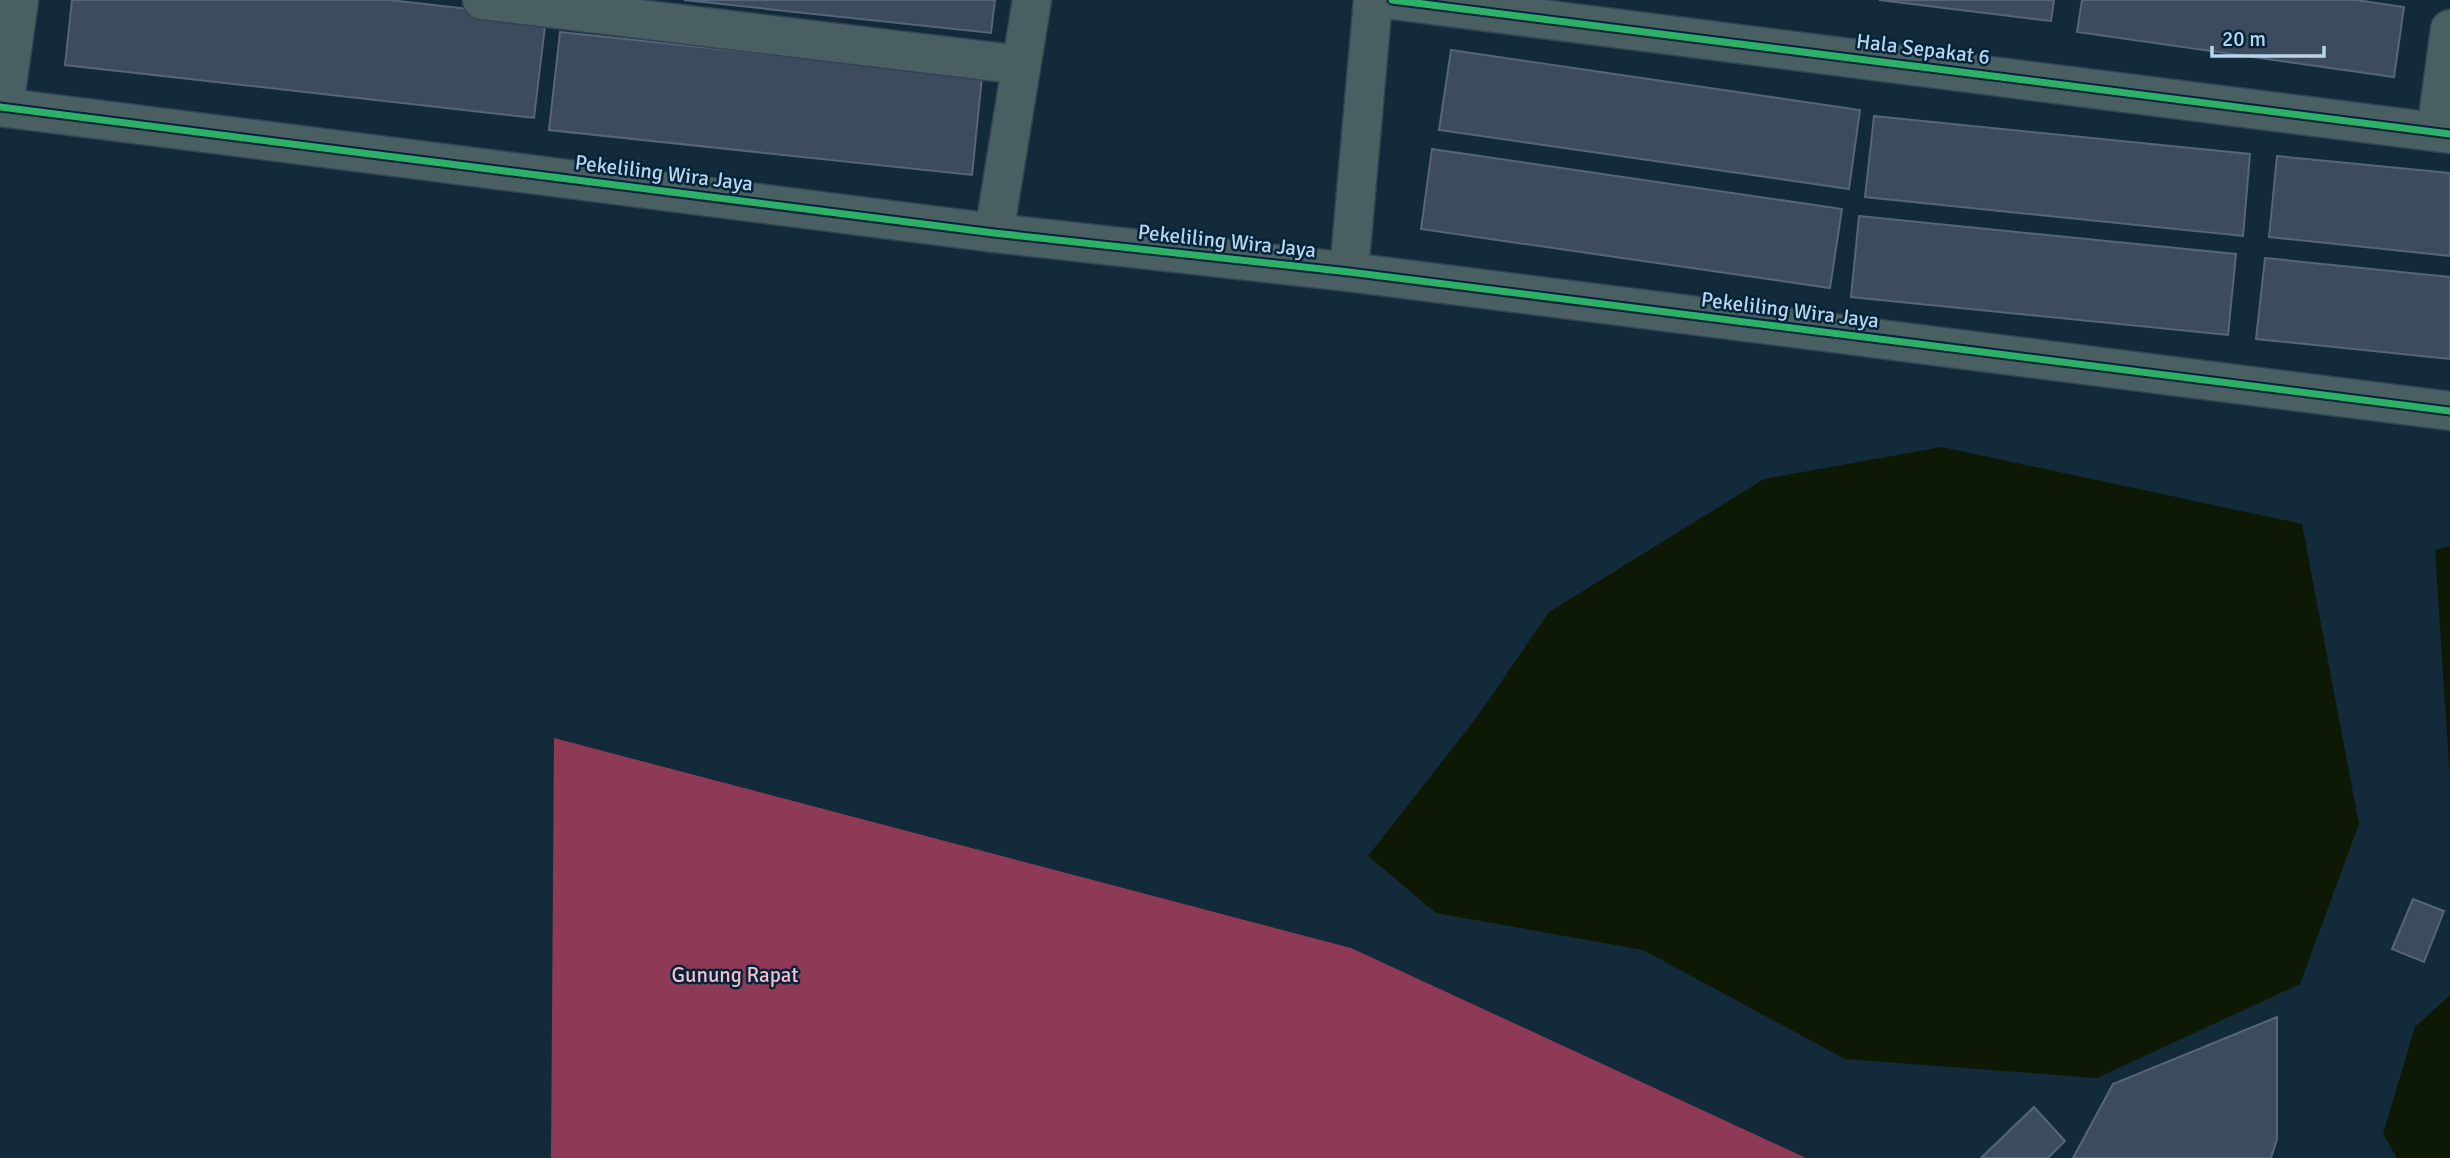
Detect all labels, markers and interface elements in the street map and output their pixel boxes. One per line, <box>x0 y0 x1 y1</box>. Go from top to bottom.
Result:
scale bar <box>2212 14 2324 58</box>
text: 20 m <box>2222 26 2266 52</box>
street label: Hala Sepakat 6 <box>1855 28 1991 70</box>
street label: Pekeliling Wira Jaya <box>574 149 754 197</box>
street label: Pekeliling Wira Jaya <box>1137 219 1317 263</box>
street label: Pekeliling Wira Jaya <box>1700 286 1880 334</box>
park label: Gunung Rapat <box>671 962 799 988</box>

